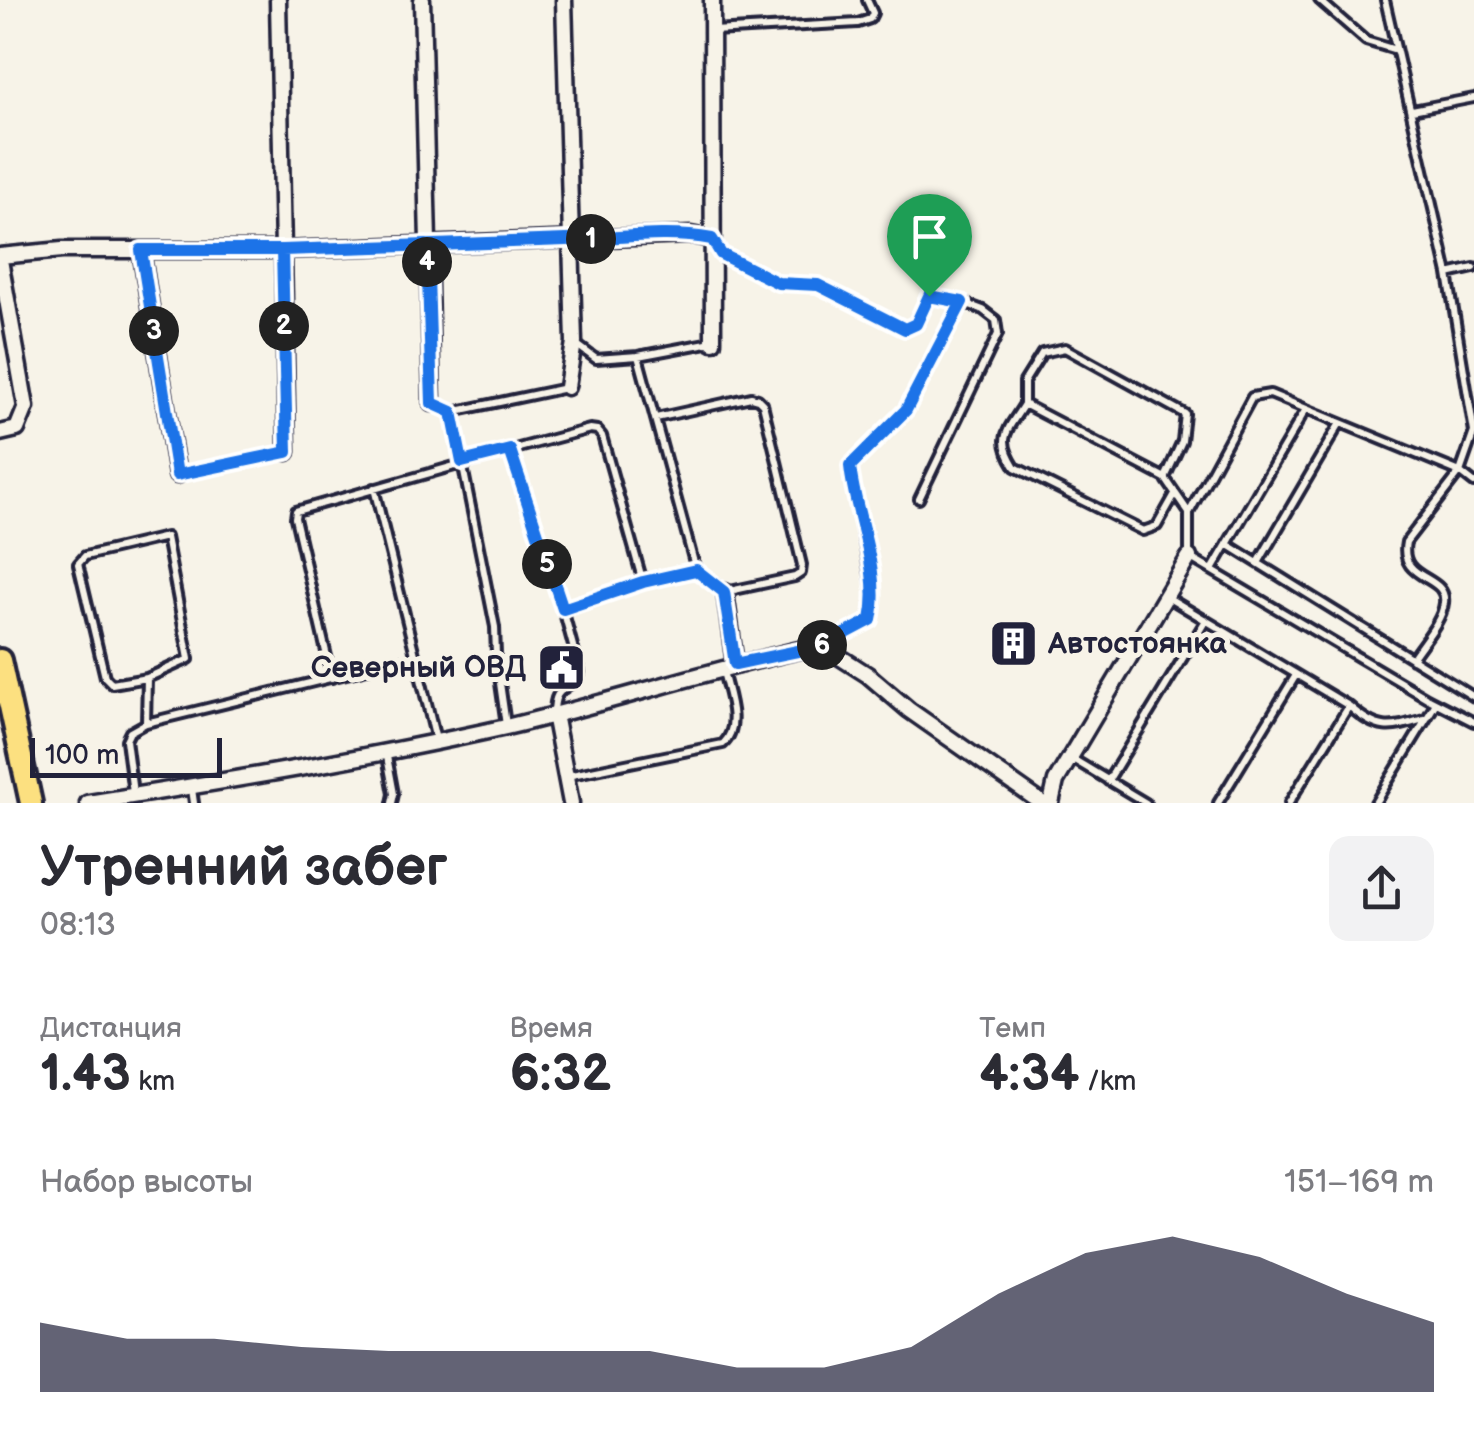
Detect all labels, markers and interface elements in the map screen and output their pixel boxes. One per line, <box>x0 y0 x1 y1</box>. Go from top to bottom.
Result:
pin <box>887 194 972 297</box>
icon: arrive <box>902 209 957 264</box>
pin: 1 <box>566 214 616 264</box>
text: 1 <box>585 222 597 255</box>
pin: 4 <box>402 237 452 287</box>
text: 4 <box>419 245 435 278</box>
pin: 2 <box>259 301 309 351</box>
pin: 3 <box>129 306 179 356</box>
text: 2 <box>276 309 292 342</box>
text: 3 <box>146 314 162 347</box>
pin: 5 <box>522 539 572 589</box>
text: 5 <box>539 547 555 580</box>
building icon: Автостоянка <box>987 618 1039 670</box>
pin: 6 <box>797 620 847 670</box>
place label: Автостоянка <box>1047 626 1227 662</box>
text: 6 <box>814 628 830 661</box>
public building icon: Северный ОВД <box>535 642 587 694</box>
place label: Северный ОВД <box>311 650 526 686</box>
scale bar <box>30 733 222 778</box>
text: 100 m <box>45 739 119 772</box>
text: Утренний забег <box>40 835 448 902</box>
button: share <box>1329 836 1434 941</box>
text: 08:13 <box>40 906 116 945</box>
text: Дистанция <box>40 1012 182 1045</box>
text: Время <box>510 1012 593 1045</box>
text: Темп <box>979 1012 1046 1045</box>
text: 1.43 <box>40 1045 131 1105</box>
text: 6:32 <box>510 1045 611 1105</box>
text: 4:34 <box>979 1045 1079 1105</box>
text: km <box>131 1065 175 1098</box>
text: /km <box>1079 1065 1137 1098</box>
text: Набор высоты <box>40 1163 253 1202</box>
text: 151–169 m <box>1284 1163 1434 1202</box>

